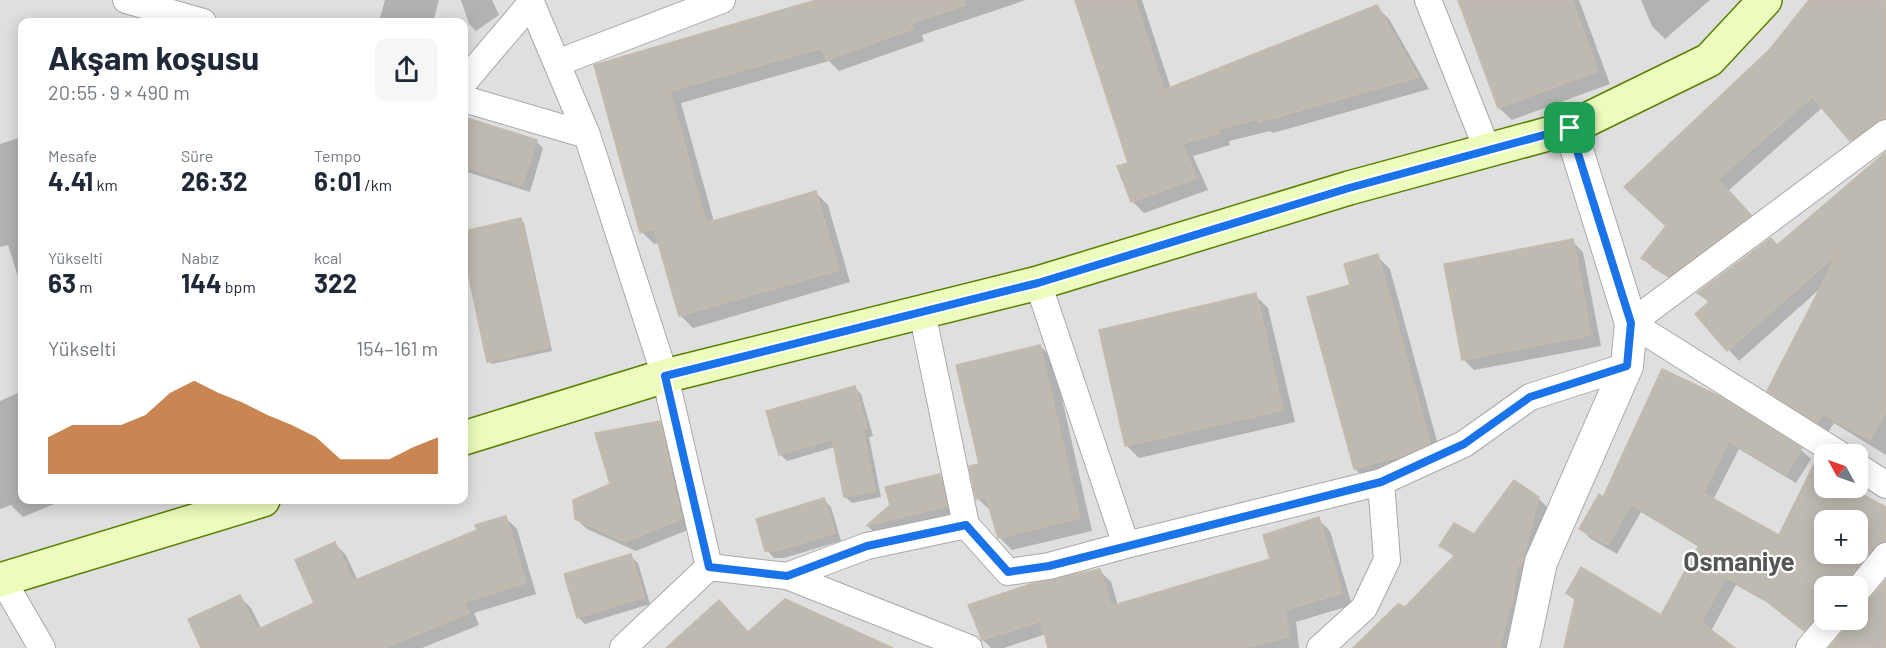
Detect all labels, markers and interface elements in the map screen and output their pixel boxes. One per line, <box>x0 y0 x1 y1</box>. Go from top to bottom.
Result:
text: Akşam koşusu <box>48 37 259 77</box>
button: share <box>375 38 438 101</box>
text: 20:55 · 9 × 490 m <box>48 80 190 104</box>
pin <box>1544 102 1595 153</box>
icon: arrive <box>1553 111 1586 144</box>
text: Mesafe <box>48 146 97 165</box>
text: Süre <box>181 146 213 165</box>
text: Tempo <box>314 146 361 165</box>
text: 4.41 <box>48 165 93 196</box>
text: 26:32 <box>181 165 248 196</box>
text: 6:01 <box>314 165 361 196</box>
text: km <box>93 175 118 194</box>
text: /km <box>361 175 392 194</box>
text: Yükselti <box>48 248 102 267</box>
text: Nabız <box>181 248 219 267</box>
text: kcal <box>314 248 342 267</box>
text: 63 <box>48 267 76 298</box>
text: 144 <box>181 267 222 298</box>
text: 322 <box>314 267 357 298</box>
text: m <box>76 277 92 296</box>
text: bpm <box>222 277 256 296</box>
text: Yükselti <box>48 336 116 360</box>
text: 154–161 m <box>356 336 438 360</box>
north arrow <box>1814 444 1868 498</box>
map controls <box>1814 444 1868 630</box>
button: + <box>1814 510 1868 564</box>
district label: Osmaniye <box>1683 545 1795 576</box>
button: − <box>1814 576 1868 630</box>

